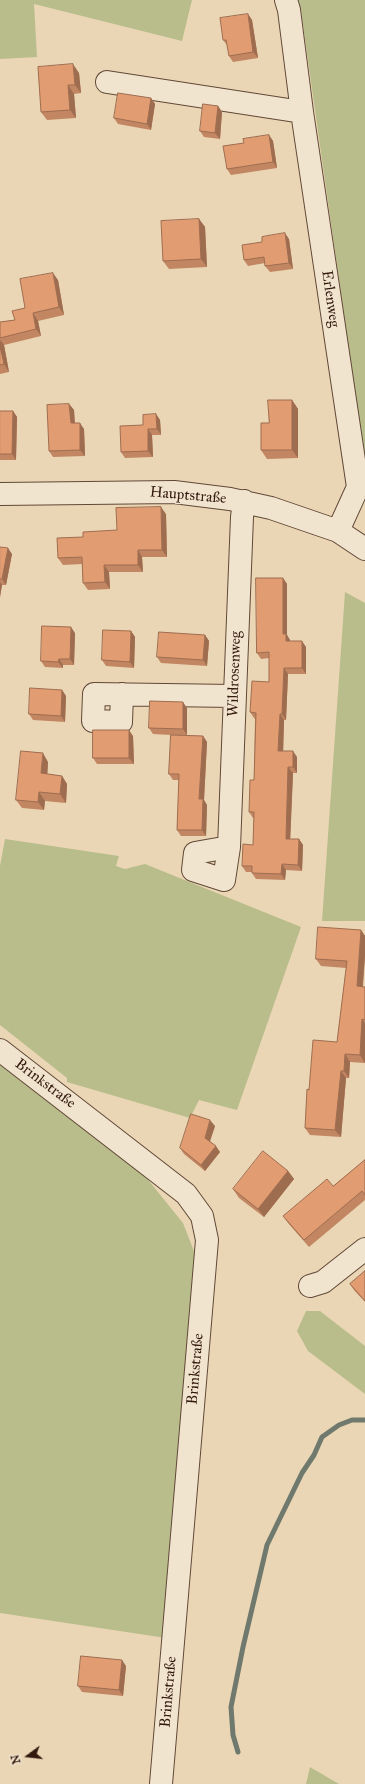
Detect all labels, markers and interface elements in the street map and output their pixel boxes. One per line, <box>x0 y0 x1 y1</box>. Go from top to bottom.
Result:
street label: Erlenweg <box>317 269 343 329</box>
street label: Hauptstraße <box>149 484 227 508</box>
street label: Wildrosenweg <box>225 631 245 717</box>
street label: Brinkstraße <box>11 1055 79 1113</box>
street label: Brinkstraße <box>184 1333 208 1405</box>
street label: Brinkstraße <box>157 1656 181 1728</box>
north arrow <box>8 1736 48 1776</box>
text: N <box>8 1753 23 1765</box>

